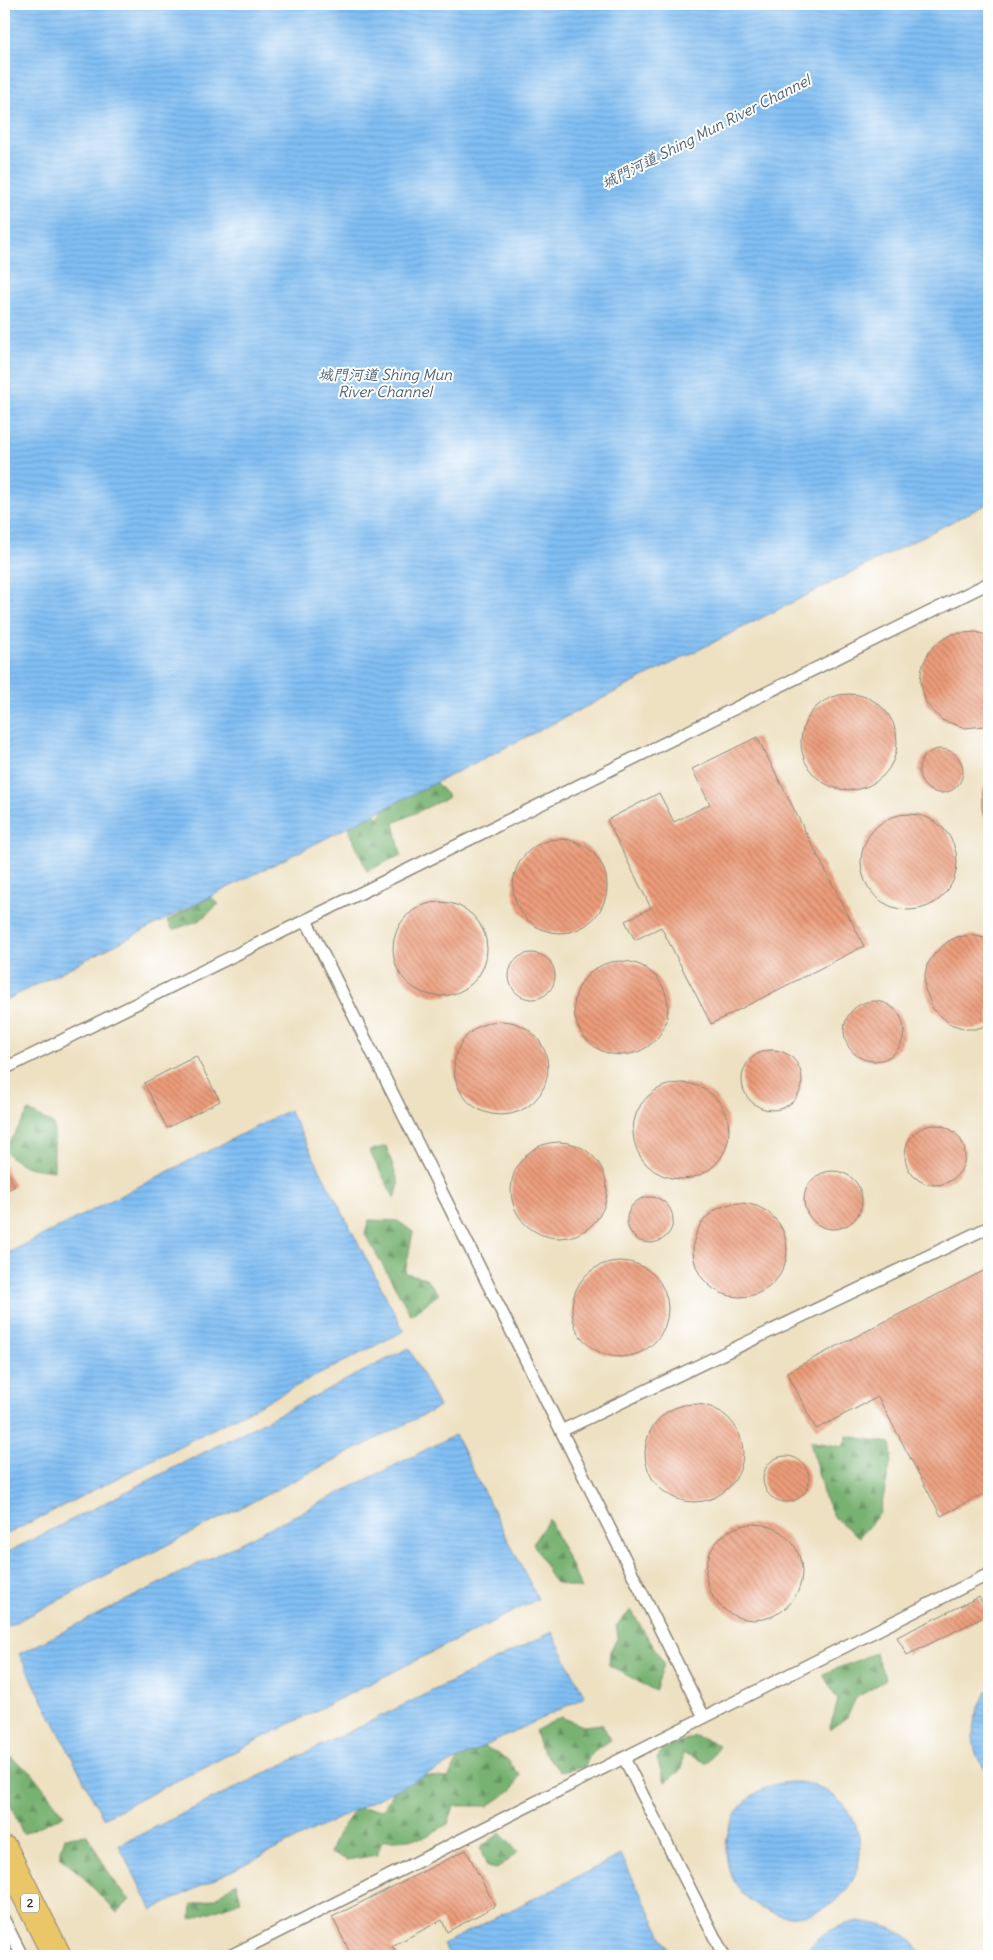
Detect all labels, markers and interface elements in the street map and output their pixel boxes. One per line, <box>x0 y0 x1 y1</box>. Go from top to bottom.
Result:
water label: 城門河道 Shing Mun River Channel <box>598 69 816 193</box>
water label: 城門河道 Shing Mun River Channel <box>318 365 452 401</box>
road number: 2 <box>21 1894 39 1912</box>

